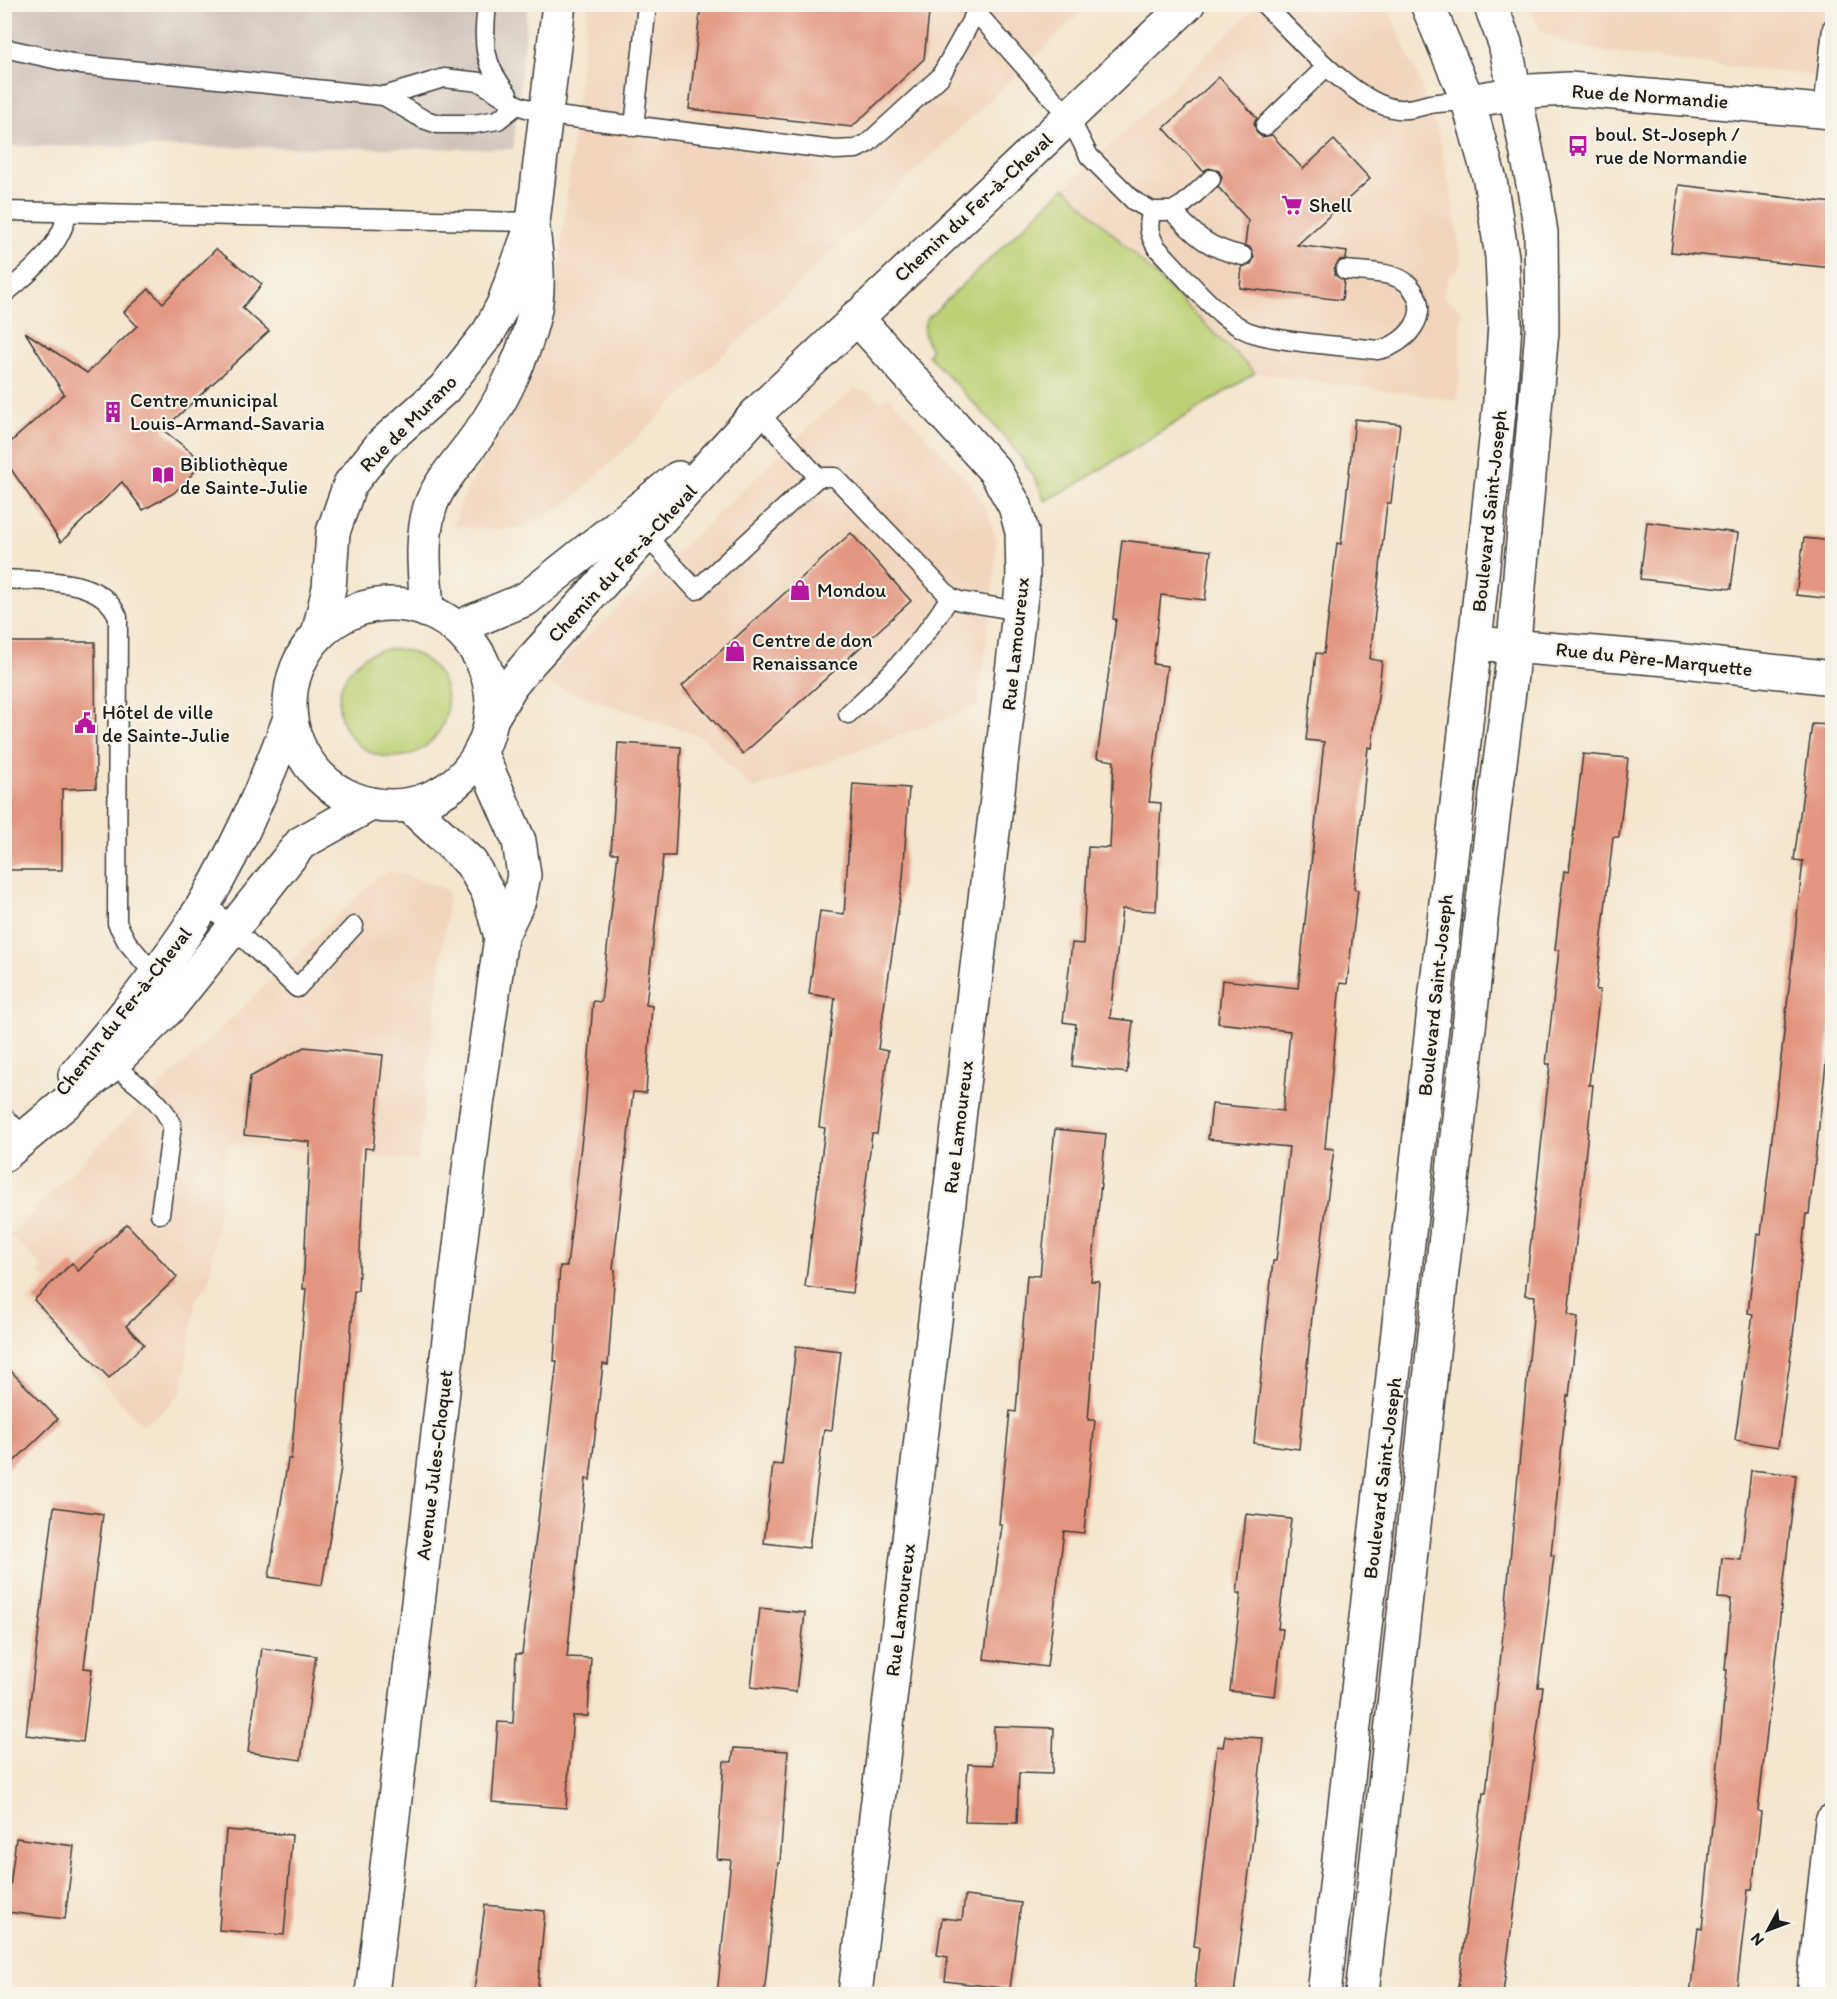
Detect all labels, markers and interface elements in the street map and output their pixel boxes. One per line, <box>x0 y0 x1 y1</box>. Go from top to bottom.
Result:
street label: Rue de Normandie <box>1571 79 1729 113</box>
place label: boul. St-Joseph / rue de Normandie <box>1595 122 1747 169</box>
street label: Chemin du Fer-à-Cheval <box>889 127 1057 287</box>
bus stop icon: boul. St-Joseph / rue de Normandie <box>1566 134 1590 158</box>
supermarket icon: Shell <box>1280 193 1304 217</box>
place label: Shell <box>1309 193 1352 217</box>
street label: Rue de Murano <box>354 369 462 477</box>
place label: Centre municipal Louis-Armand-Savaria <box>130 388 325 435</box>
building icon: Centre municipal Louis-Armand-Savaria <box>101 400 125 424</box>
street label: Boulevard Saint-Joseph <box>1466 408 1512 613</box>
place label: Bibliothèque de Sainte-Julie <box>180 452 308 499</box>
library icon: Bibliothèque de Sainte-Julie <box>151 463 175 487</box>
street label: Chemin du Fer-à-Cheval <box>542 479 702 647</box>
street label: Rue Lamoureux <box>996 576 1034 712</box>
shop icon: Mondou <box>788 578 812 602</box>
place label: Mondou <box>817 578 886 602</box>
place label: Centre de don Renaissance <box>752 628 873 675</box>
street label: Rue du Père-Marquette <box>1554 637 1754 681</box>
shop icon: Centre de don Renaissance <box>723 639 747 663</box>
place label: Hôtel de ville de Sainte-Julie <box>102 700 230 747</box>
public building icon: Hôtel de ville de Sainte-Julie <box>73 711 97 735</box>
street label: Boulevard Saint-Joseph <box>1412 892 1458 1097</box>
street label: Chemin du Fer-à-Cheval <box>50 921 197 1100</box>
street label: Rue Lamoureux <box>938 1059 978 1195</box>
street label: Avenue Jules-Choquet <box>410 1369 458 1561</box>
street label: Boulevard Saint-Joseph <box>1358 1375 1406 1580</box>
street label: Rue Lamoureux <box>880 1542 920 1678</box>
north arrow <box>1738 1900 1798 1960</box>
text: N <box>1746 1929 1768 1950</box>

